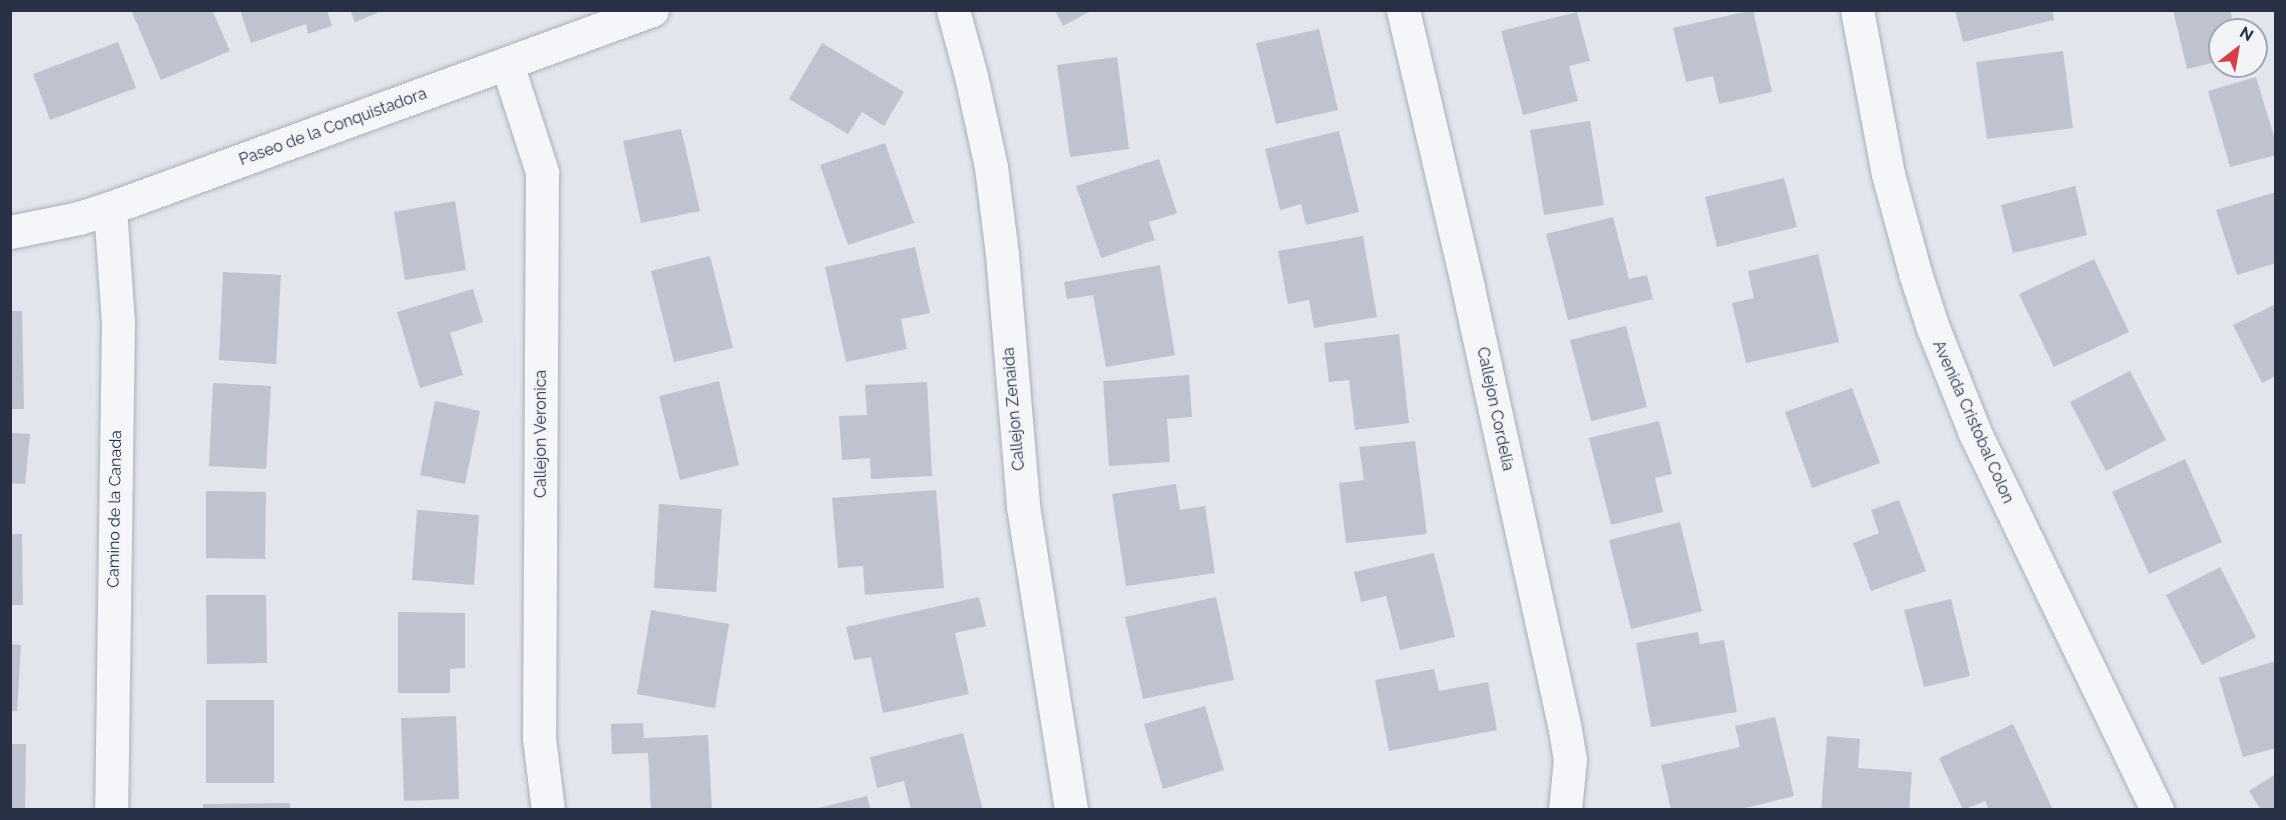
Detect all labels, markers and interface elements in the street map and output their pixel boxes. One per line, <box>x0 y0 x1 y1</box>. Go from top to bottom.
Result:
north arrow <box>2208 18 2268 78</box>
text: N <box>2236 23 2257 45</box>
street label: Paseo de la Conquistadora <box>237 84 429 170</box>
street label: Avenida Cristobal Colon <box>1928 337 2018 507</box>
street label: Callejon Cordelia <box>1472 345 1518 473</box>
street label: Callejon Zenaida <box>999 347 1029 471</box>
street label: Callejon Veronica <box>531 370 551 498</box>
street label: Camino de la Canada <box>104 430 126 588</box>

